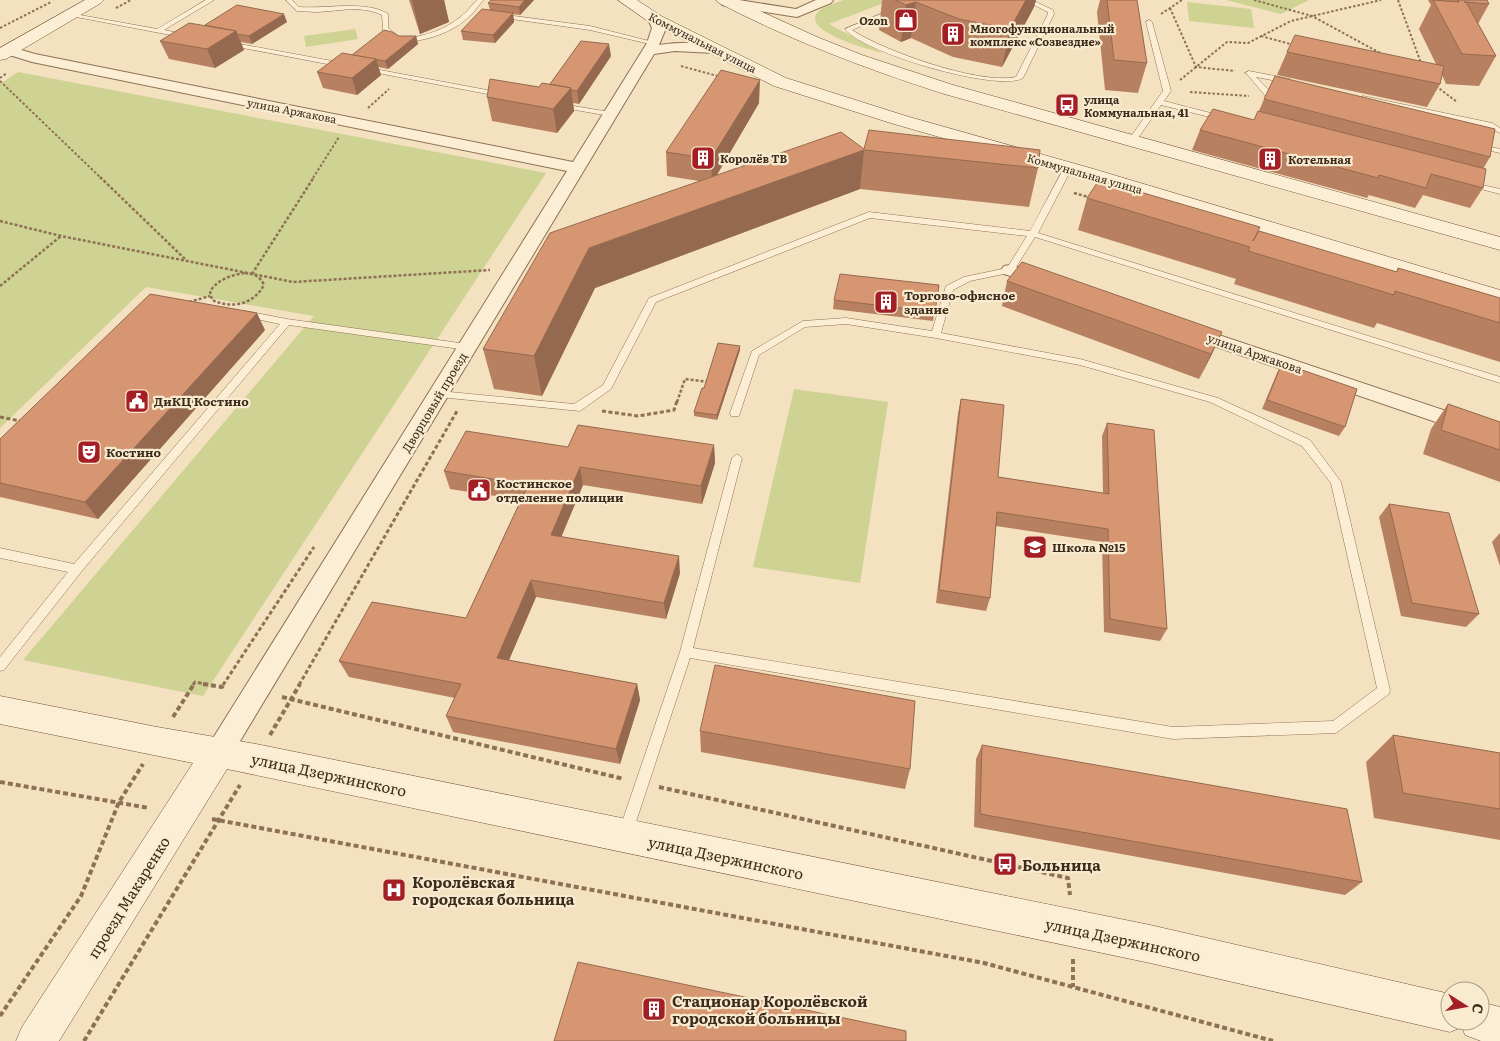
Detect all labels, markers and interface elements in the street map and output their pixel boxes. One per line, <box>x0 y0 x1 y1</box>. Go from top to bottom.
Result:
shop icon: Ozon <box>893 7 919 33</box>
street label: Коммунальная улица <box>646 8 760 76</box>
place label: Ozon <box>859 12 888 28</box>
place label: Многофункциональный комплекс «Созвездие» <box>970 20 1115 49</box>
building icon: Многофункциональный комплекс «Созвездие» <box>940 21 966 47</box>
place label: улица Коммунальная, 41 <box>1084 91 1189 120</box>
bus stop icon: улица Коммунальная, 41 <box>1054 92 1080 118</box>
street label: улица Аржакова <box>246 93 338 127</box>
building icon: Королёв ТВ <box>690 145 716 171</box>
building icon: Котельная <box>1257 146 1283 172</box>
street label: Коммунальная улица <box>1025 149 1145 197</box>
place label: Королёв ТВ <box>720 150 787 166</box>
place label: Котельная <box>1288 151 1351 167</box>
place label: Торгово-офисное здание <box>904 286 1016 318</box>
building icon: Торгово-офисное здание <box>873 289 899 315</box>
street label: улица Аржакова <box>1205 328 1305 378</box>
street label: Дворцовый проезд <box>397 349 471 455</box>
public building icon: ДиКЦ Костино <box>124 388 150 414</box>
place label: ДиКЦ Костино <box>154 392 249 410</box>
theatre icon: Костино <box>76 439 102 465</box>
place label: Костино <box>106 443 161 461</box>
place label: Костинское отделение полиции <box>496 474 624 506</box>
public building icon: Костинское отделение полиции <box>466 477 492 503</box>
school or university icon: Школа №15 <box>1022 534 1048 560</box>
place label: Школа №15 <box>1052 538 1126 556</box>
street label: улица Дзержинского <box>249 746 409 802</box>
street label: улица Дзержинского <box>646 829 806 885</box>
street label: проезд Макаренко <box>81 831 175 963</box>
bus stop icon: Больница <box>992 851 1018 877</box>
place label: Больница <box>1022 853 1101 876</box>
place label: Королёвская городская больница <box>412 870 575 910</box>
hospital icon: Королёвская городская больница <box>381 877 407 903</box>
street label: улица Дзержинского <box>1043 911 1203 967</box>
north arrow <box>1440 981 1490 1031</box>
place label: Стационар Королёвской городской больницы <box>672 989 868 1029</box>
building icon: Стационар Королёвской городской больницы <box>641 996 667 1022</box>
text: С <box>1468 1002 1490 1016</box>

